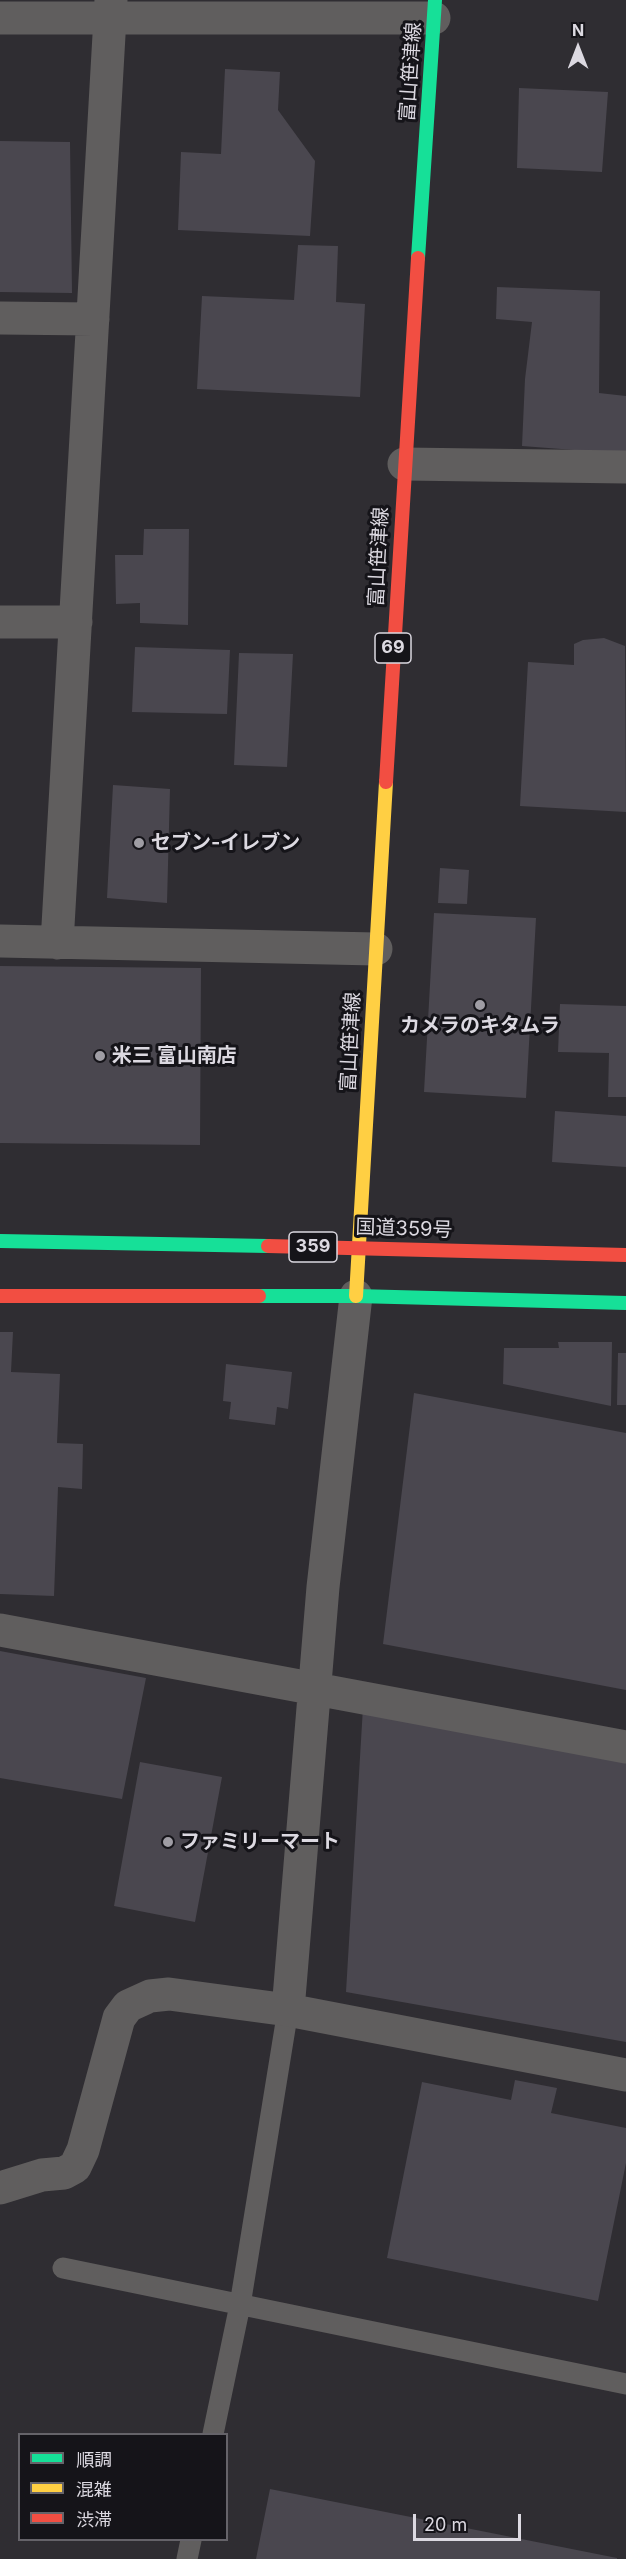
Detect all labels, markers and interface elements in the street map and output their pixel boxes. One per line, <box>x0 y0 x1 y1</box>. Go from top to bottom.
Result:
north arrow <box>548 18 608 78</box>
text: N <box>572 20 584 40</box>
street label: 富山笹津線 <box>396 21 426 123</box>
street label: 富山笹津線 <box>364 506 394 608</box>
road number: 69 <box>375 633 411 663</box>
place label: セブン-イレブン <box>151 831 300 855</box>
marker: セブン-イレブン <box>132 836 146 850</box>
street label: 富山笹津線 <box>336 991 366 1093</box>
marker: カメラのキタムラ <box>473 998 487 1012</box>
place label: カメラのキタムラ <box>400 1014 560 1038</box>
place label: 米三 富山南店 <box>112 1044 237 1068</box>
marker: 米三 富山南店 <box>93 1049 107 1063</box>
street label: 国道359号 <box>355 1215 453 1243</box>
road number: 359 <box>289 1232 337 1262</box>
place label: ファミリーマート <box>180 1830 340 1854</box>
marker: ファミリーマート <box>161 1835 175 1849</box>
legend <box>18 2433 228 2541</box>
text: 順調 <box>76 2449 112 2470</box>
text: 混雑 <box>76 2479 112 2500</box>
scale bar <box>416 2502 524 2540</box>
text: 渋滞 <box>76 2509 112 2530</box>
text: 20 m <box>424 2514 467 2535</box>

